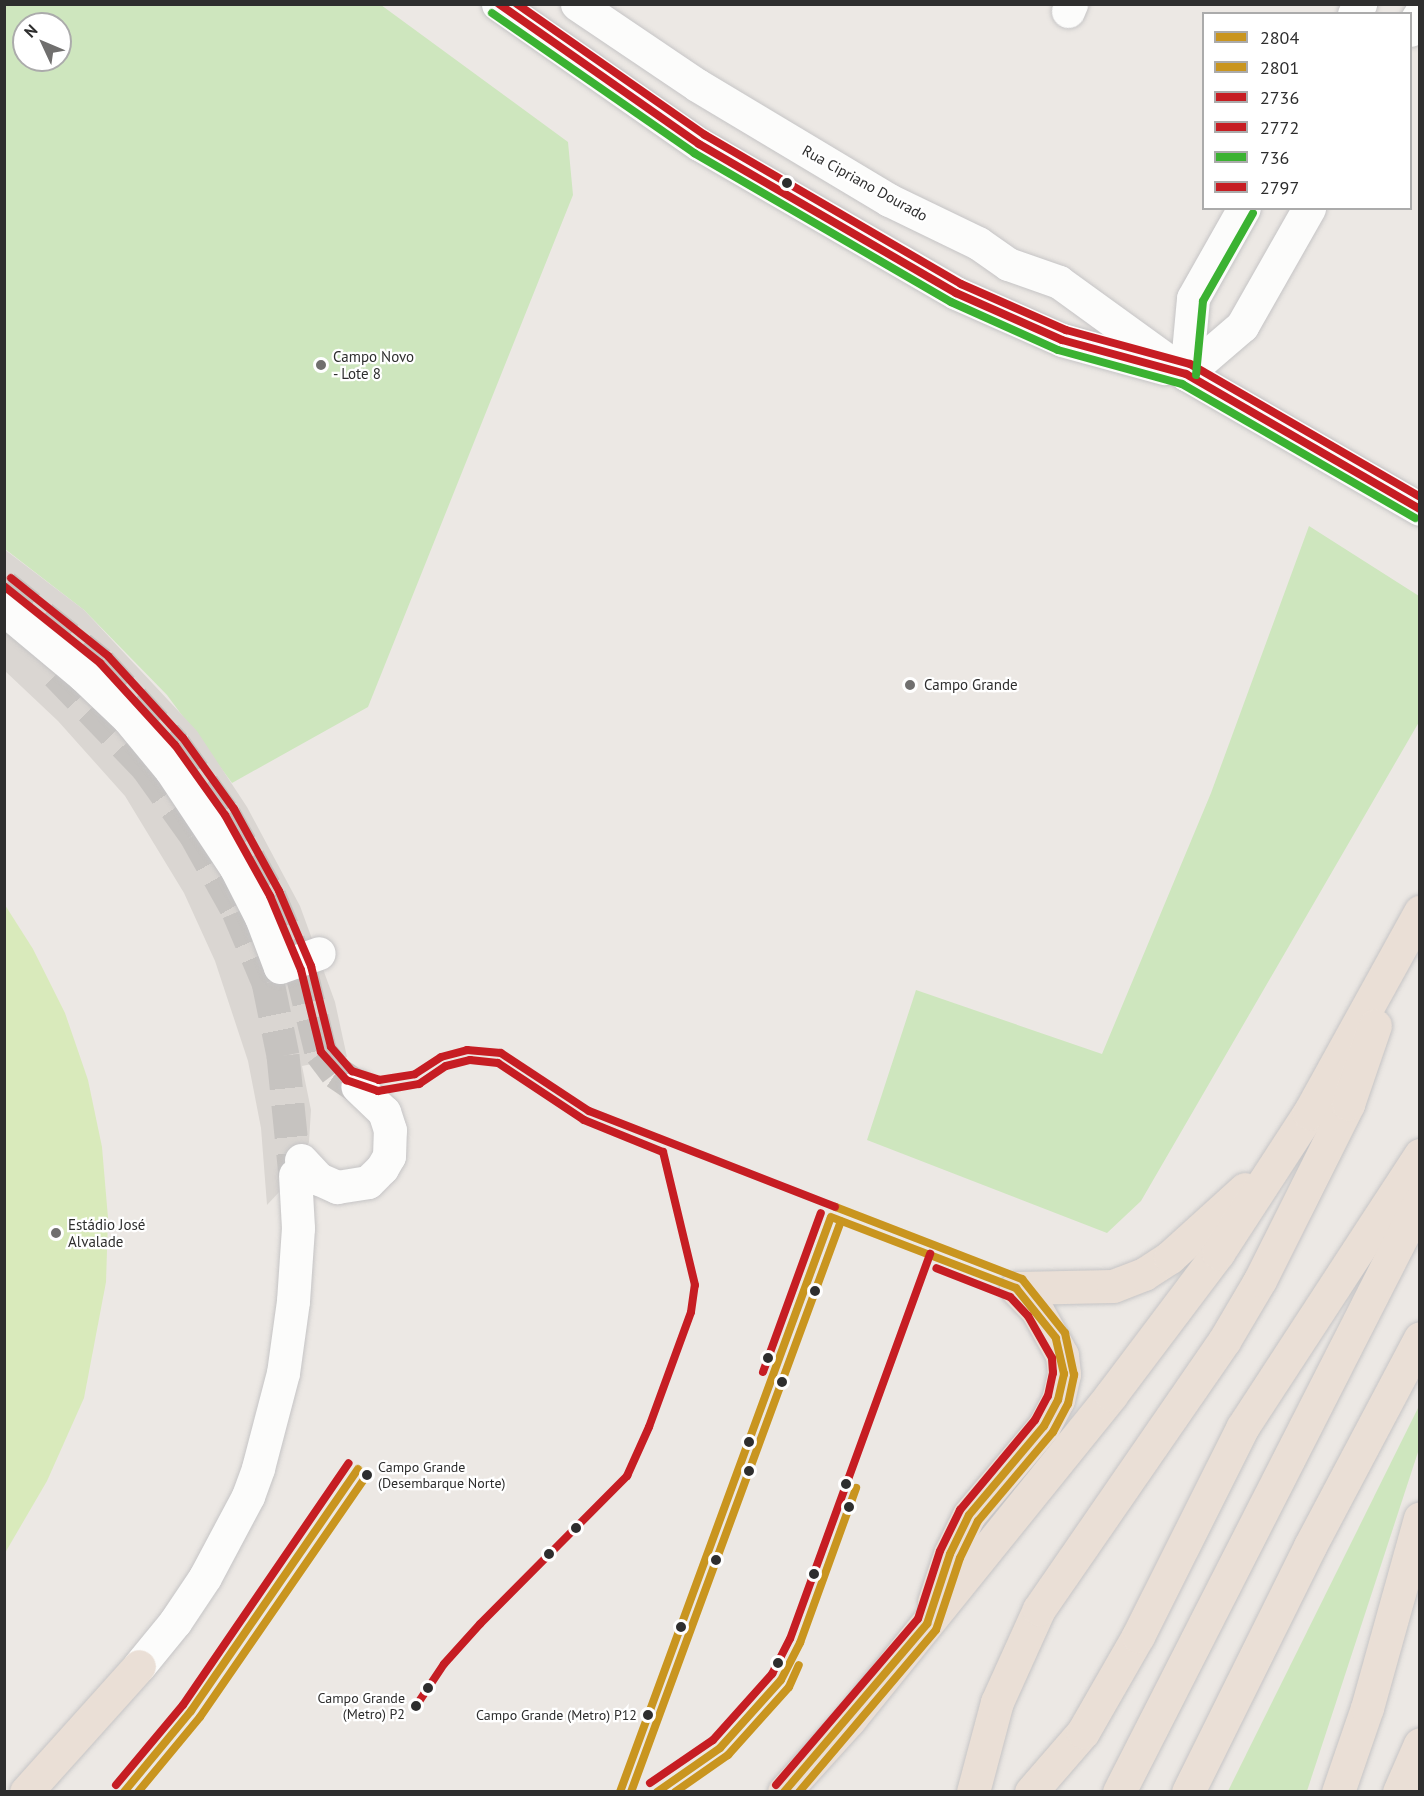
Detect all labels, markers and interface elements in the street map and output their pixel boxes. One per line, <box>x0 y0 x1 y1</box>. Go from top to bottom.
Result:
north arrow <box>12 12 72 72</box>
legend <box>1202 12 1412 210</box>
text: N <box>20 20 41 42</box>
text: 2804 <box>1260 26 1299 49</box>
text: 2801 <box>1260 56 1299 79</box>
text: 2736 <box>1260 86 1299 109</box>
text: 2772 <box>1260 116 1299 139</box>
street label: Rua Cipriano Dourado <box>799 141 931 225</box>
text: 736 <box>1260 146 1289 169</box>
text: 2797 <box>1260 176 1299 199</box>
unlabelled marker <box>781 177 793 189</box>
place label: Campo Novo - Lote 8 <box>333 347 414 382</box>
marker: Campo Novo - Lote 8 <box>314 358 328 372</box>
marker: Campo Grande <box>901 676 919 694</box>
place label: Campo Grande <box>924 676 1018 694</box>
place label: Estádio José Alvalade <box>68 1215 145 1250</box>
marker: Estádio José Alvalade <box>49 1226 63 1240</box>
unlabelled marker <box>809 1285 821 1297</box>
unlabelled marker <box>762 1352 774 1364</box>
unlabelled marker <box>776 1376 788 1388</box>
unlabelled marker <box>743 1436 755 1448</box>
place label: Campo Grande (Desembarque Norte) <box>378 1459 505 1492</box>
unlabelled marker <box>743 1465 755 1477</box>
marker: Campo Grande (Desembarque Norte) <box>361 1469 373 1481</box>
unlabelled marker <box>840 1478 852 1490</box>
unlabelled marker <box>843 1501 855 1513</box>
unlabelled marker <box>570 1522 582 1534</box>
unlabelled marker <box>543 1548 555 1560</box>
unlabelled marker <box>710 1554 722 1566</box>
unlabelled marker <box>808 1568 820 1580</box>
unlabelled marker <box>675 1621 687 1633</box>
unlabelled marker <box>772 1657 784 1669</box>
unlabelled marker <box>422 1682 434 1694</box>
place label: Campo Grande (Metro) P2 <box>318 1690 405 1722</box>
marker: Campo Grande (Metro) P2 <box>410 1700 422 1712</box>
place label: Campo Grande (Metro) P12 <box>476 1707 637 1723</box>
marker: Campo Grande (Metro) P12 <box>642 1709 654 1721</box>

